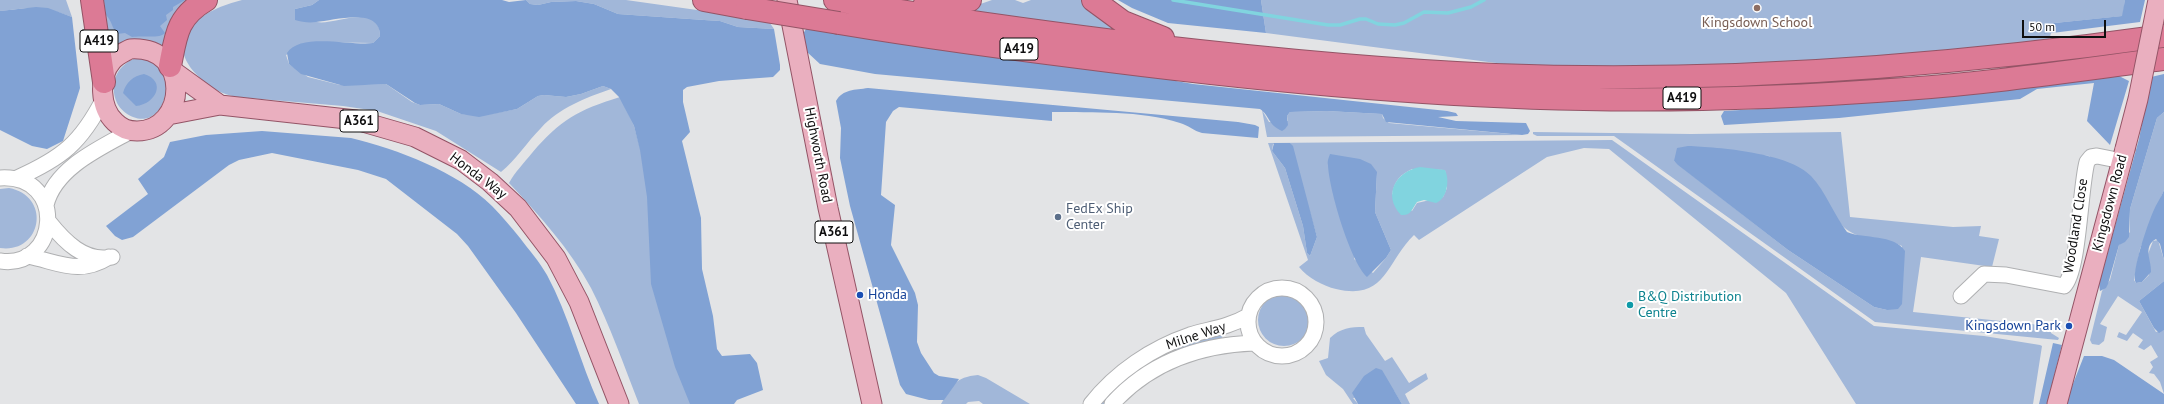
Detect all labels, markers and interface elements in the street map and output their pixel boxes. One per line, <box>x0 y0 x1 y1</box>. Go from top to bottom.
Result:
marker: Kingsdown School <box>1752 3 1762 13</box>
scale bar <box>2024 12 2108 38</box>
place label: Kingsdown School <box>1702 15 1812 31</box>
text: 50 m <box>2029 19 2055 34</box>
road number: A419 <box>80 30 118 52</box>
road number: A419 <box>1000 38 1038 60</box>
road number: A419 <box>1663 87 1701 109</box>
street label: Highworth Road <box>801 106 835 204</box>
road number: A361 <box>340 110 378 132</box>
street label: Honda Way <box>446 149 510 203</box>
street label: Kingsdown Road <box>2089 153 2131 253</box>
street label: Woodland Close <box>2060 177 2092 275</box>
place label: FedEx Ship Center <box>1066 201 1133 234</box>
marker: FedEx Ship Center <box>1053 212 1063 222</box>
road number: A361 <box>815 221 853 243</box>
place label: Honda <box>868 287 907 303</box>
place label: B&Q Distribution Centre <box>1638 289 1742 322</box>
marker: Honda <box>855 290 865 300</box>
marker: B&Q Distribution Centre <box>1625 300 1635 310</box>
street label: Milne Way <box>1164 318 1228 354</box>
place label: Kingsdown Park <box>1965 318 2061 334</box>
marker: Kingsdown Park <box>2064 321 2074 331</box>

